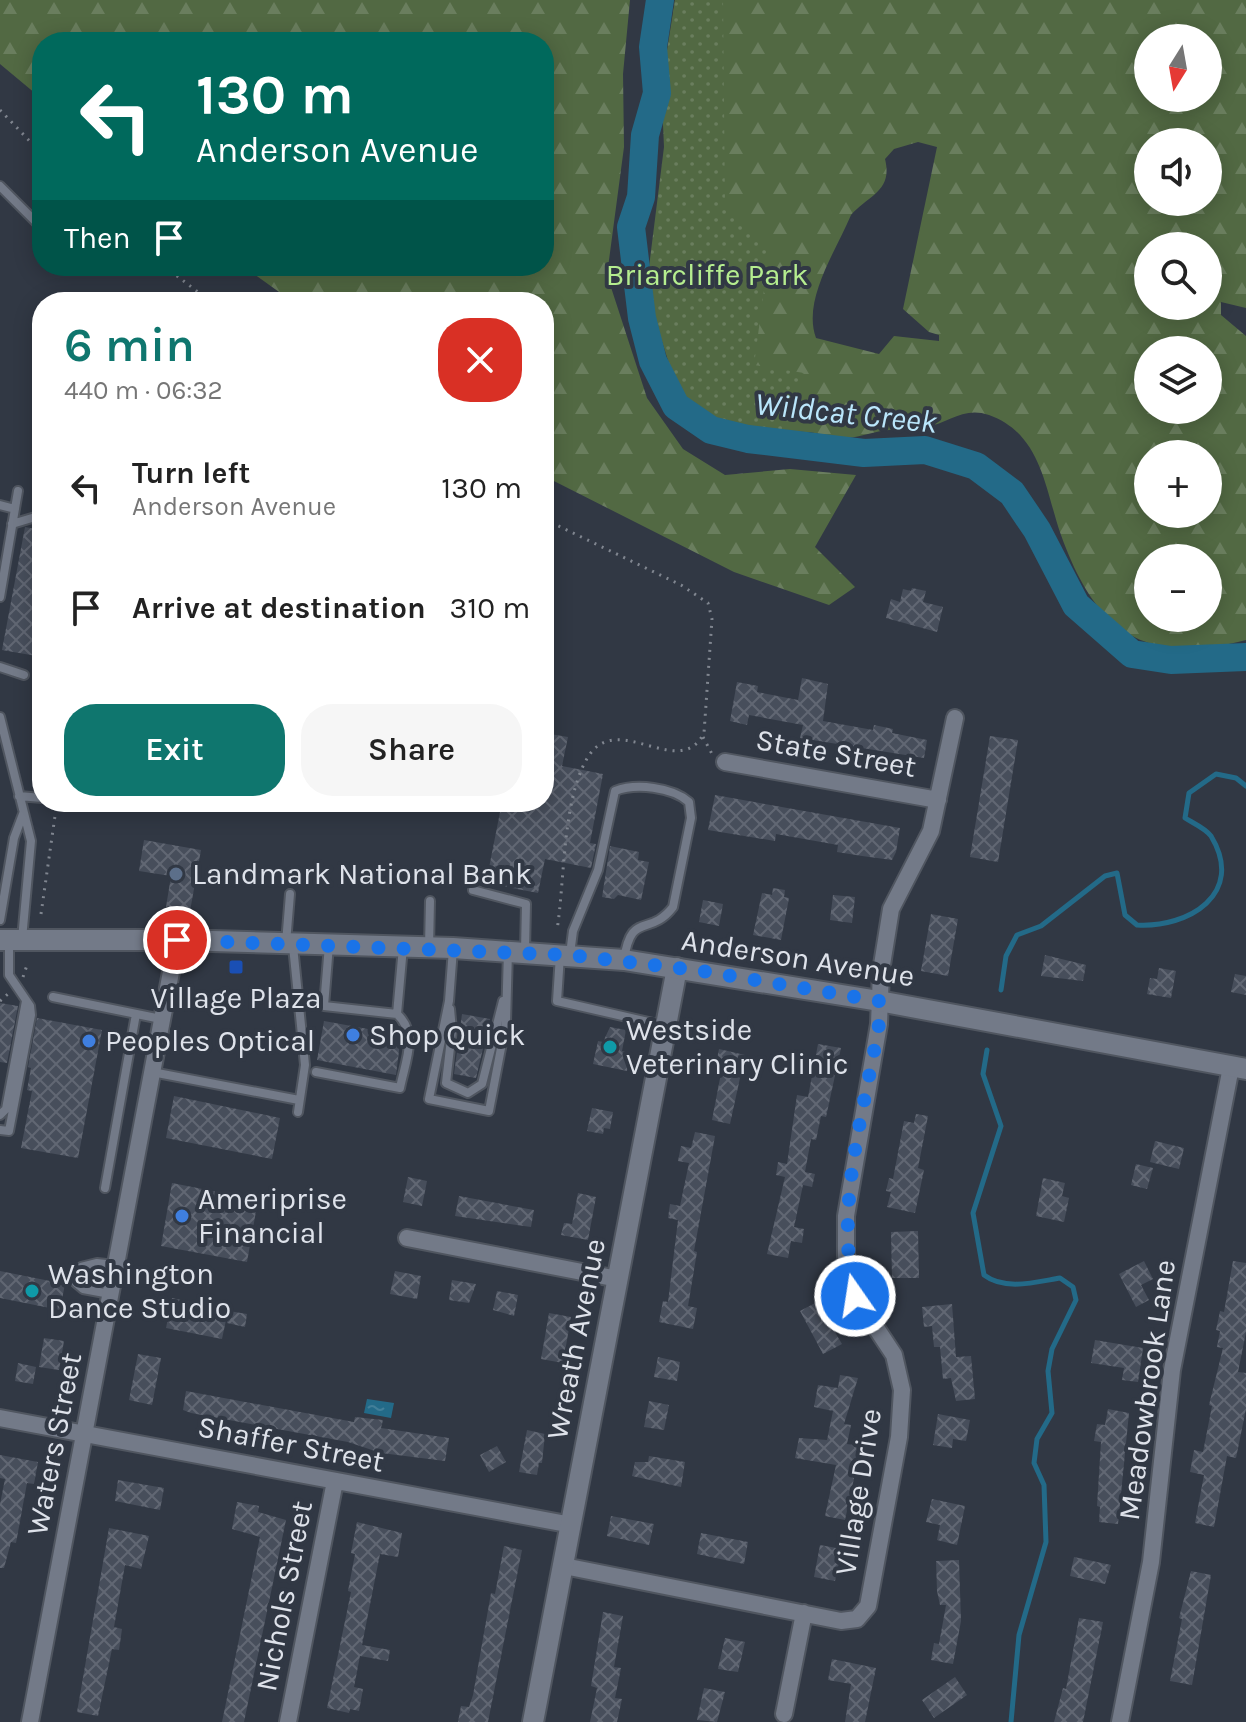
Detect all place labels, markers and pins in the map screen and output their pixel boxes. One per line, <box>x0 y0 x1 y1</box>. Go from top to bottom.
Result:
place label: Landmark National Bank <box>192 856 532 892</box>
marker: Landmark National Bank <box>167 865 185 883</box>
pin <box>143 906 211 974</box>
marker: Village Plaza <box>227 958 245 976</box>
place label: Village Plaza <box>151 980 321 1016</box>
place label: Westside Veterinary Clinic <box>626 1012 849 1082</box>
place label: Shop Quick <box>369 1017 525 1053</box>
place label: Peoples Optical <box>105 1023 315 1059</box>
marker: Shop Quick <box>344 1026 362 1044</box>
marker: Peoples Optical <box>80 1032 98 1050</box>
marker: Westside Veterinary Clinic <box>601 1038 619 1056</box>
place label: Ameriprise Financial <box>198 1181 347 1251</box>
marker: Ameriprise Financial <box>173 1207 191 1225</box>
place label: Washington Dance Studio <box>48 1256 231 1326</box>
marker: Washington Dance Studio <box>23 1282 41 1300</box>

